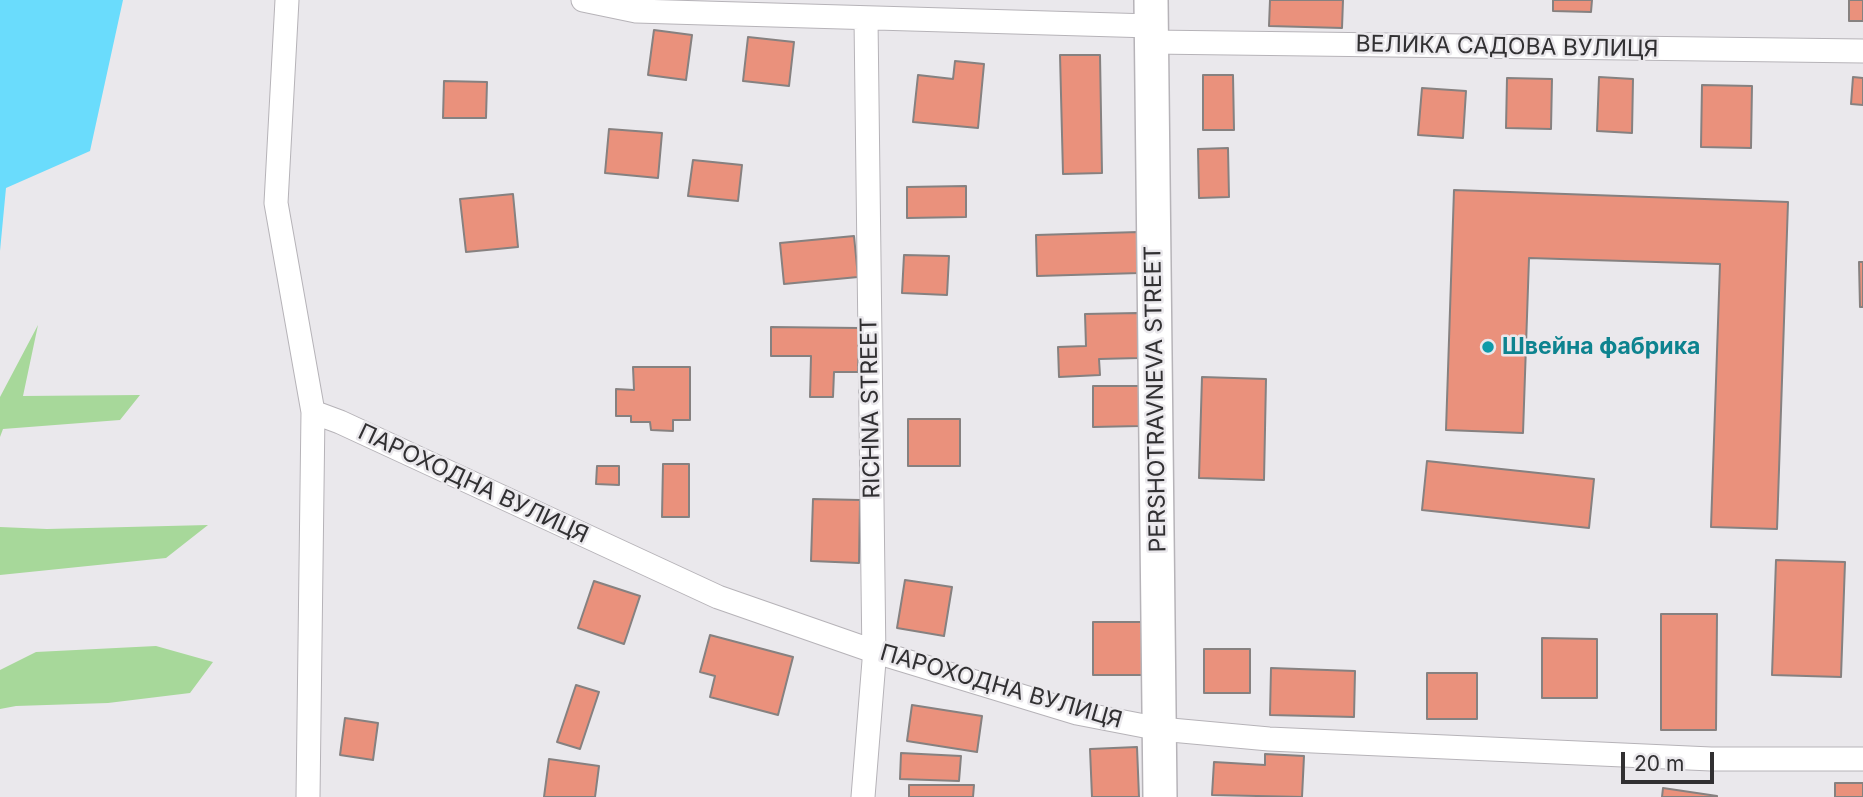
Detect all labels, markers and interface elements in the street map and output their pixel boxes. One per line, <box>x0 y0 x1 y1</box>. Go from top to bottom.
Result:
street label: ВЕЛИКА САДОВА ВУЛИЦЯ <box>1355 31 1659 63</box>
street label: PERSHOTRAVNEVA STREET <box>1140 245 1172 553</box>
street label: RICHNA STREET <box>856 317 886 499</box>
place label: Швейна фабрика <box>1502 333 1700 361</box>
marker: Швейна фабрика <box>1480 339 1496 355</box>
street label: ПАРОХОДНА ВУЛИЦЯ <box>354 419 592 549</box>
street label: ПАРОХОДНА ВУЛИЦЯ <box>877 639 1125 735</box>
scale bar <box>1625 738 1718 782</box>
text: 20 m <box>1634 751 1684 776</box>

